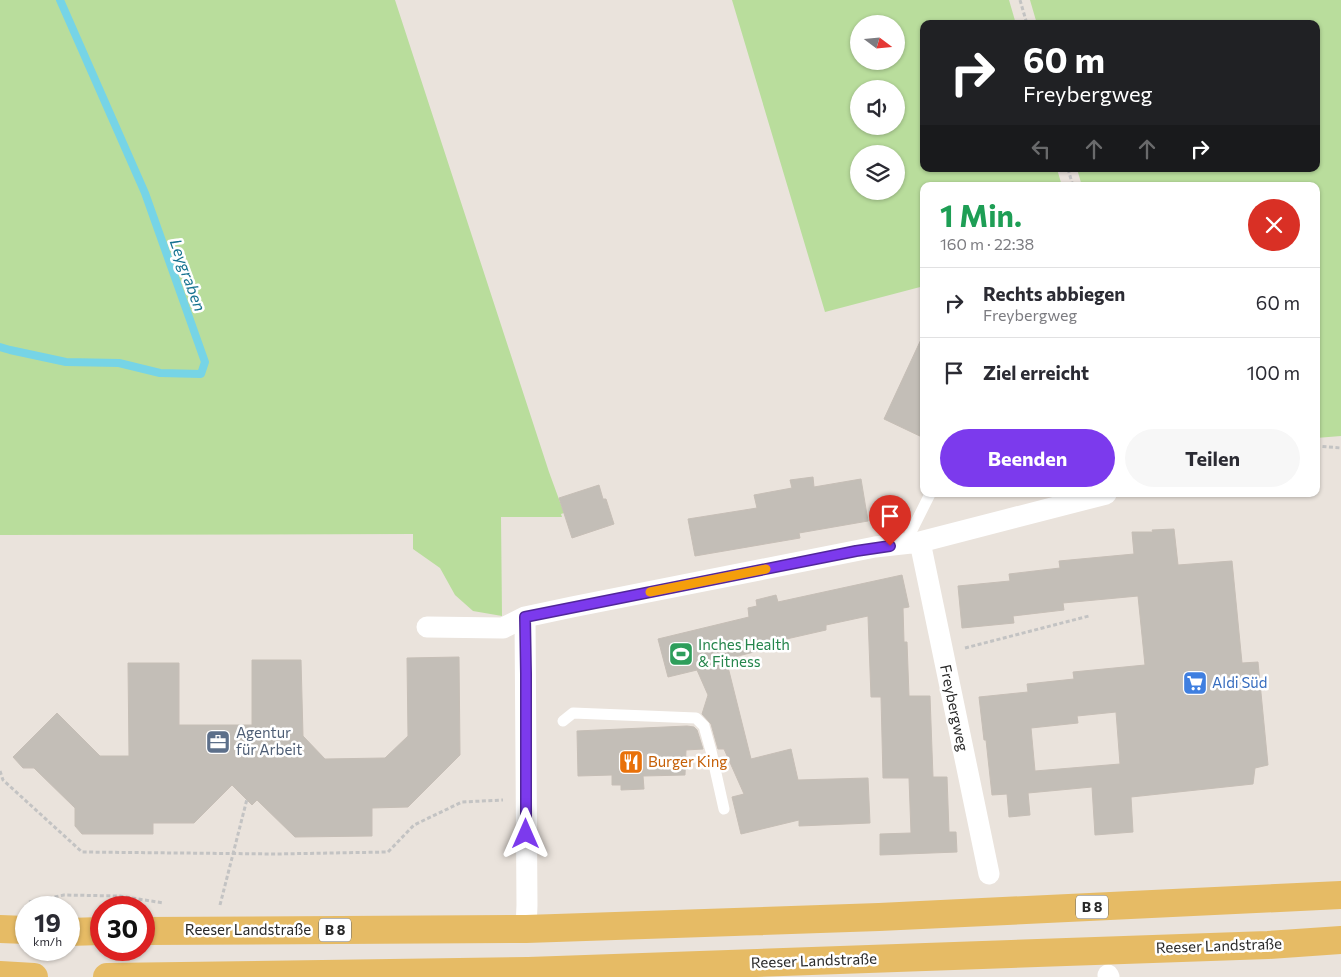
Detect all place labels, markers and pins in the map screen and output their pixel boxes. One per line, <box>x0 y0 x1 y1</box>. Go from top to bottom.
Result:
pin <box>869 495 911 546</box>
place label: Inches Health & Fitness <box>698 635 790 670</box>
sports icon: Inches Health & Fitness <box>668 641 694 667</box>
supermarket icon: Aldi Süd <box>1182 670 1208 696</box>
place label: Aldi Süd <box>1212 673 1267 691</box>
place label: Agentur für Arbeit <box>236 723 302 758</box>
office icon: Agentur für Arbeit <box>205 729 231 755</box>
restaurant icon: Burger King <box>618 749 644 775</box>
place label: Burger King <box>648 752 727 770</box>

